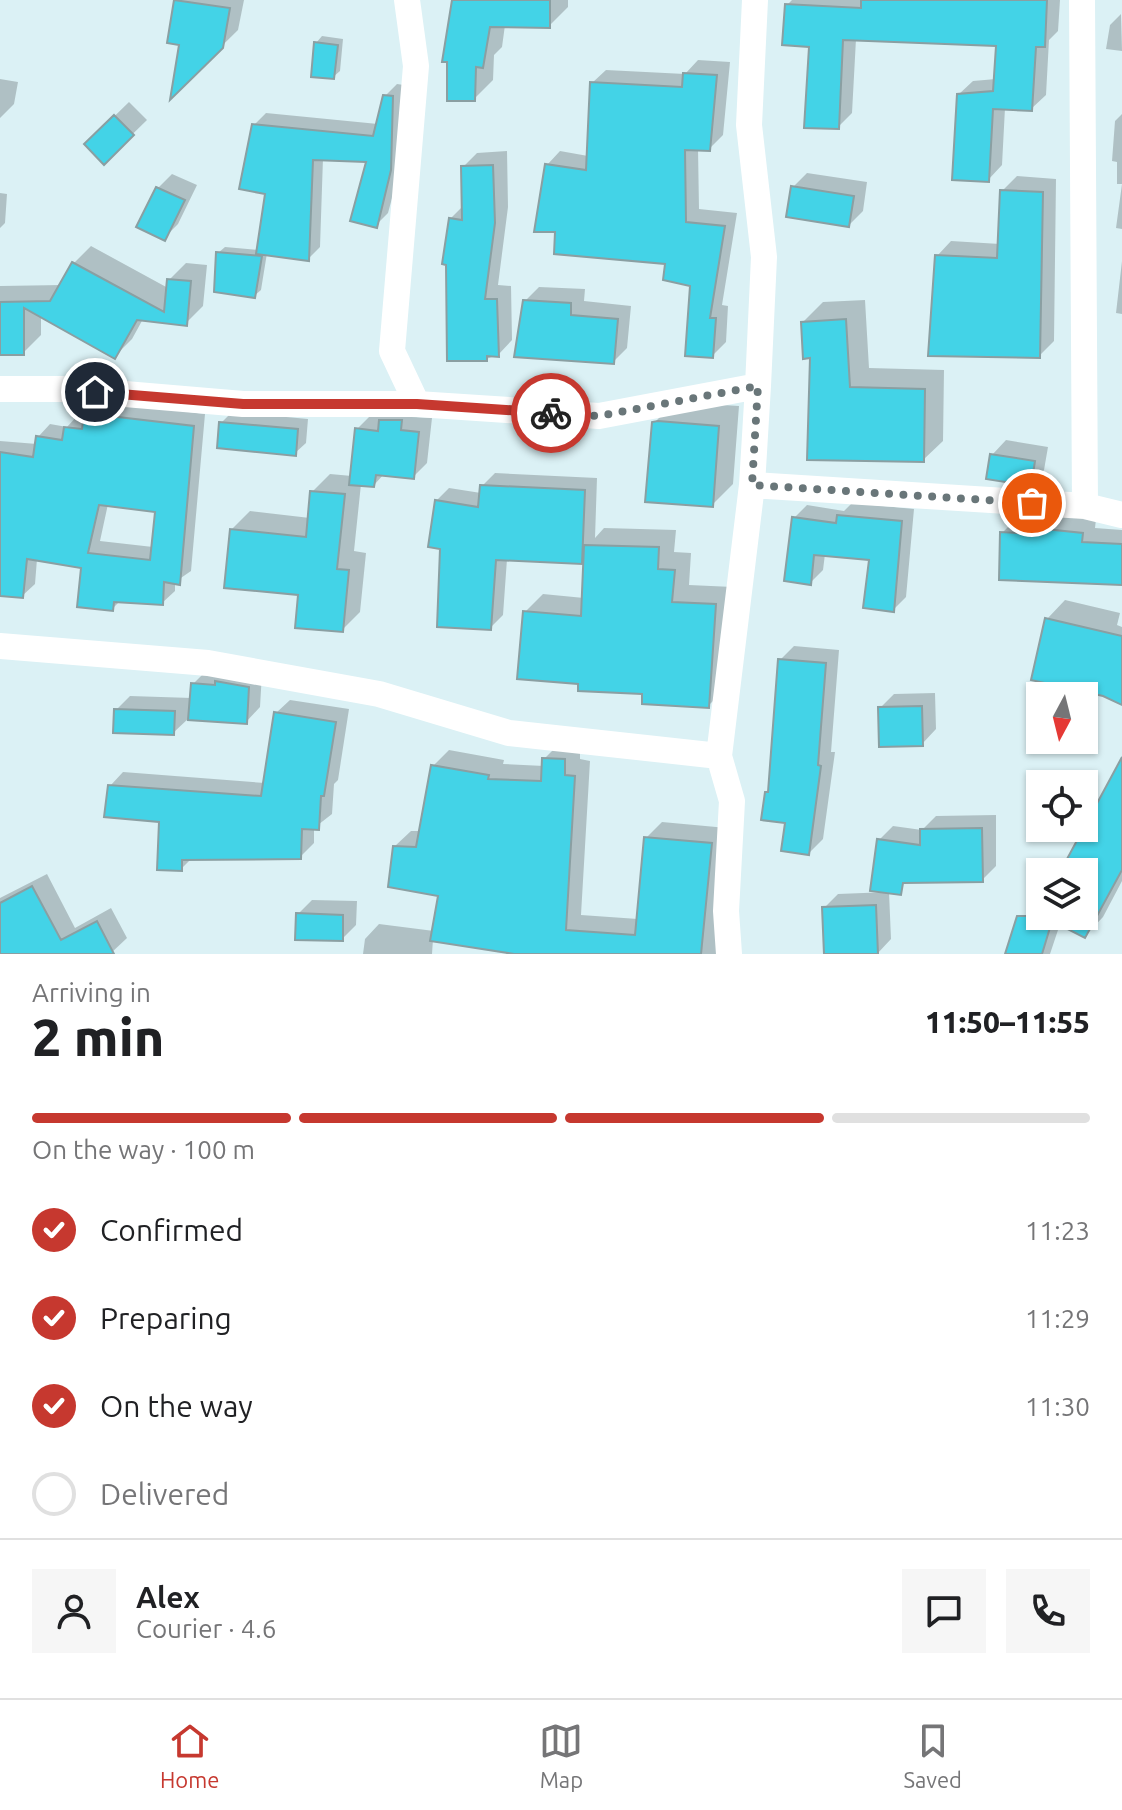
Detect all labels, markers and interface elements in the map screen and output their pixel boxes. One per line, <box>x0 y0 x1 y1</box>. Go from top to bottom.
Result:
pin <box>61 358 129 426</box>
icon: home <box>73 370 117 414</box>
courier <box>511 373 591 453</box>
icon: bike <box>529 391 573 435</box>
pin <box>998 469 1066 537</box>
icon: bag <box>1010 481 1054 525</box>
north arrow <box>1026 682 1098 754</box>
map controls <box>1026 682 1098 930</box>
button: locate <box>1026 770 1098 842</box>
button: layers <box>1026 858 1098 930</box>
text: Arriving in <box>32 978 151 1007</box>
text: 11:50–11:55 <box>925 1005 1090 1039</box>
text: 2 min <box>32 1008 164 1066</box>
text: On the way · 100 m <box>32 1135 255 1164</box>
icon: check <box>32 1208 76 1252</box>
text: Confirmed <box>100 1213 243 1247</box>
text: 11:23 <box>1025 1216 1090 1245</box>
icon: check <box>32 1296 76 1340</box>
text: Preparing <box>100 1301 232 1335</box>
text: 11:29 <box>1025 1304 1090 1333</box>
icon: check <box>32 1384 76 1428</box>
text: On the way <box>100 1389 253 1423</box>
text: 11:30 <box>1025 1392 1090 1421</box>
text: Delivered <box>100 1477 229 1511</box>
button: person <box>32 1569 116 1653</box>
button: chat <box>902 1569 986 1653</box>
button: phone <box>1006 1569 1090 1653</box>
text: Alex <box>136 1580 200 1614</box>
text: Courier · 4.6 <box>136 1614 276 1643</box>
tab: Home <box>160 1719 219 1792</box>
tab: Map <box>539 1719 583 1792</box>
tab: Saved <box>903 1719 962 1792</box>

